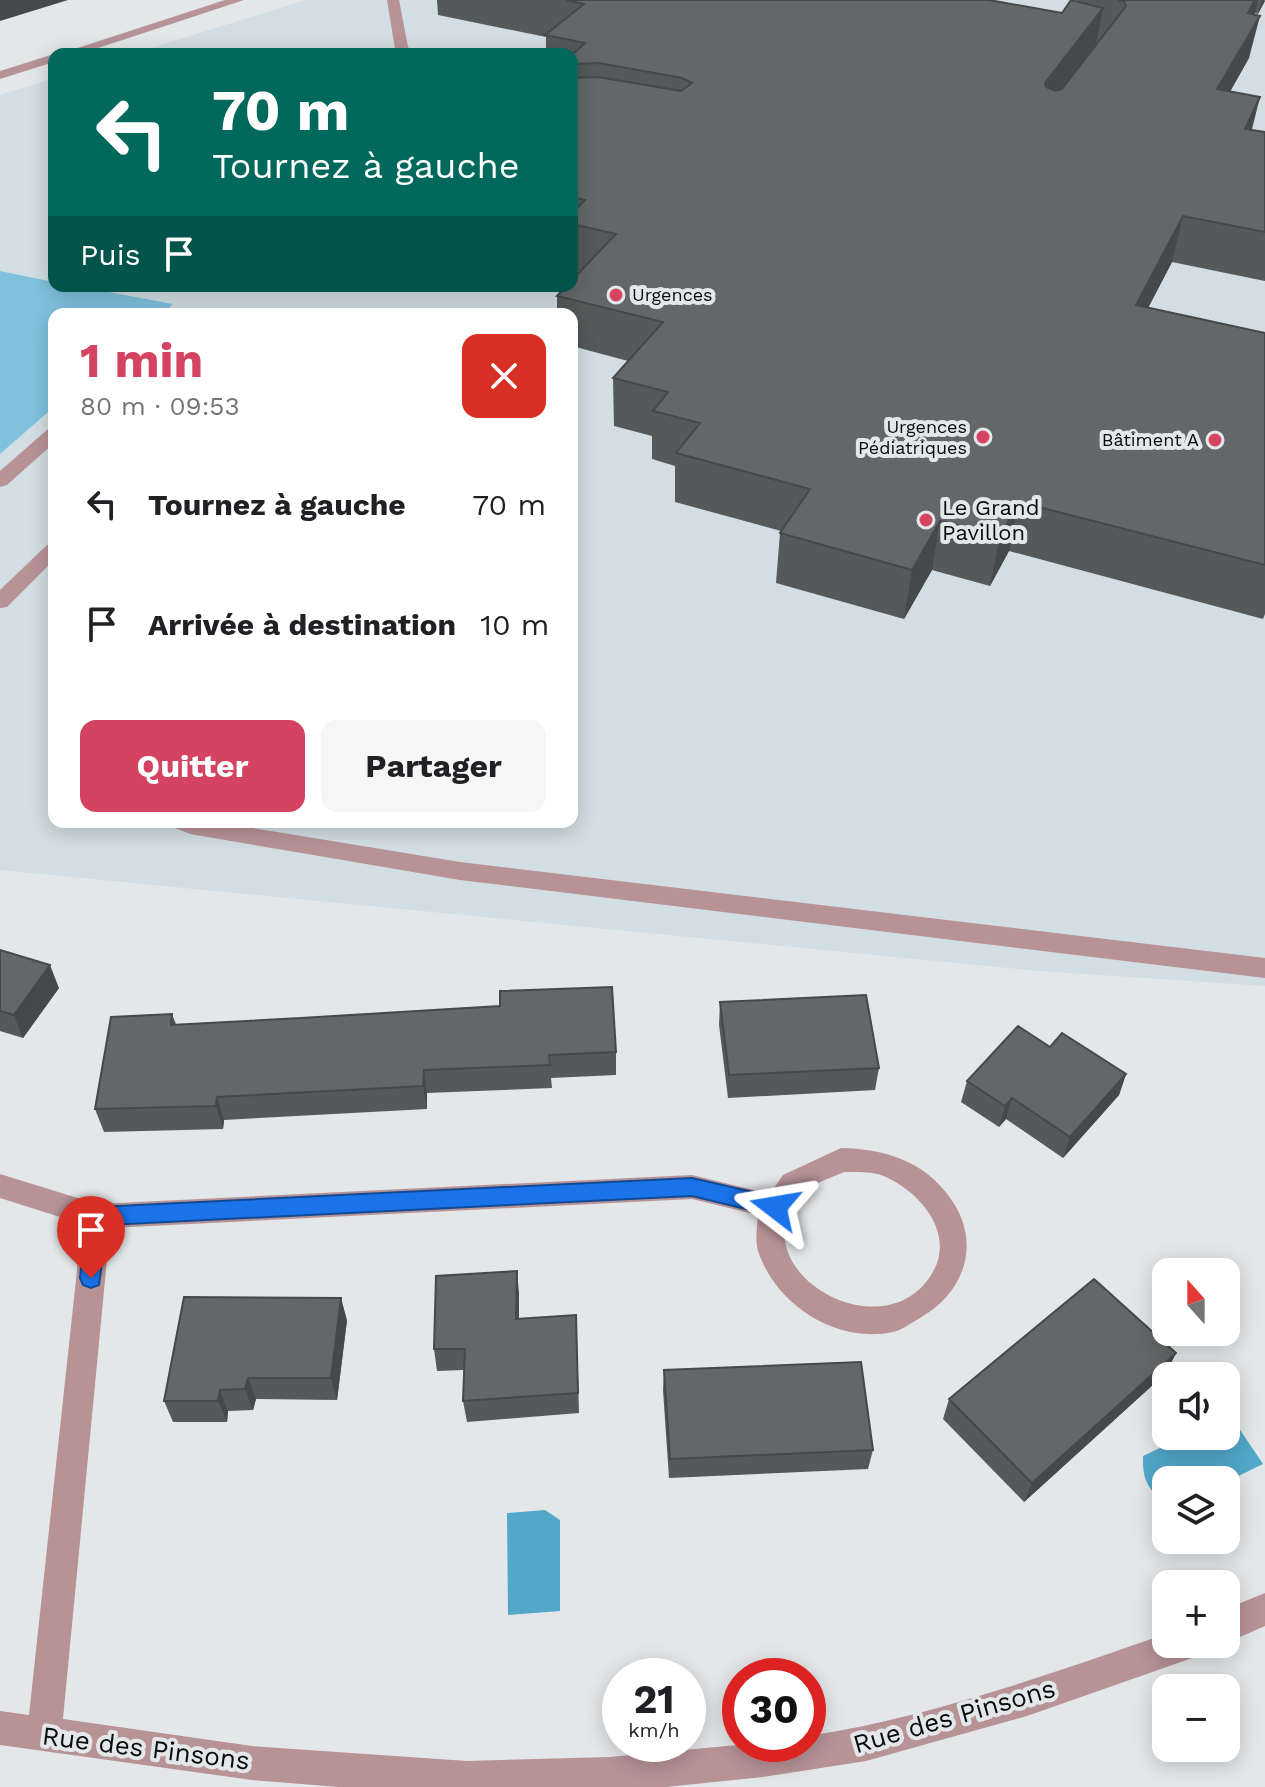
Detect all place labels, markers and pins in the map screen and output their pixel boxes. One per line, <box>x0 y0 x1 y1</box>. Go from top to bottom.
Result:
place label: Urgences <box>632 284 713 305</box>
marker: Urgences <box>607 286 625 304</box>
place label: Urgences Pédiatriques <box>858 416 967 458</box>
marker: Urgences Pédiatriques <box>974 428 992 446</box>
place label: Bâtiment A <box>1102 429 1199 450</box>
marker: Bâtiment A <box>1206 431 1224 449</box>
place label: Le Grand Pavillon <box>942 495 1039 545</box>
marker: Le Grand Pavillon <box>917 511 935 529</box>
pin <box>57 1196 125 1278</box>

